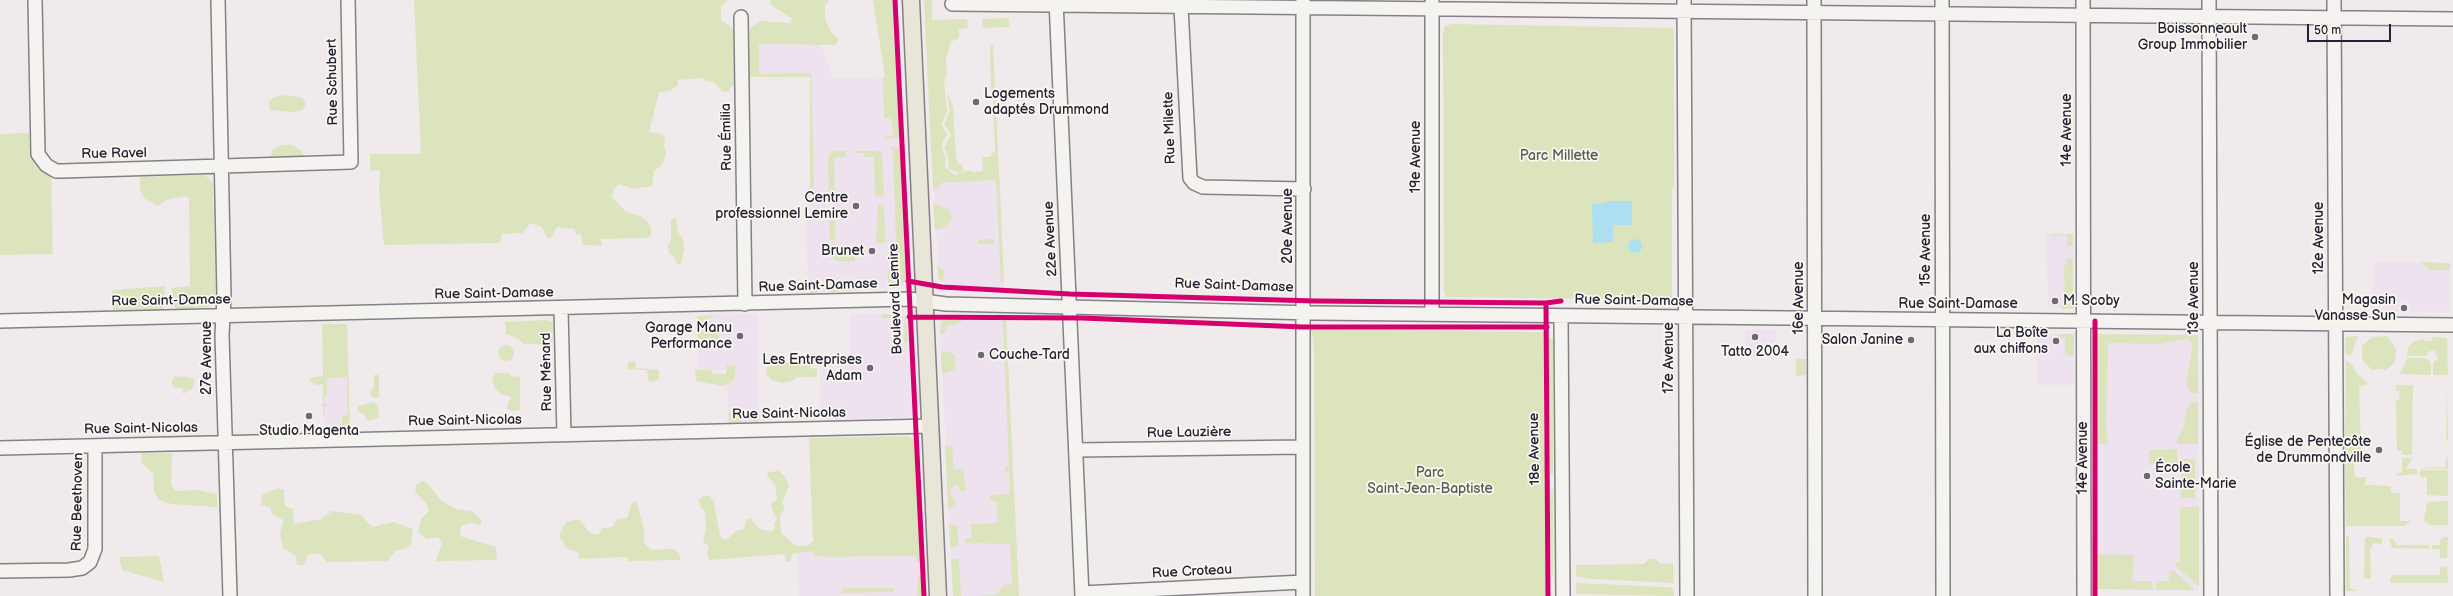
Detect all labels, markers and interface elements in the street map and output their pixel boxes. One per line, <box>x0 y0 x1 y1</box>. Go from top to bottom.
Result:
scale bar <box>2309 16 2393 42</box>
place label: Boissonneault Group Immobilier <box>2138 21 2247 54</box>
text: 50 m <box>2314 23 2341 38</box>
marker: Boissonneault Group Immobilier <box>2250 32 2260 42</box>
street label: Rue Schubert <box>324 38 342 126</box>
place label: Logements adaptés Drummond <box>984 86 1109 118</box>
street label: Rue Milette <box>1160 91 1180 165</box>
street label: 14e Avenue <box>2059 93 2075 167</box>
marker: Logements adaptés Drummond <box>971 97 981 107</box>
street label: Rue Émilia <box>718 103 736 171</box>
street label: 19e Avenue <box>1408 121 1424 193</box>
street label: Rue Ravel <box>81 145 147 163</box>
park label: Parc Millette <box>1520 148 1598 164</box>
street label: 20e Avenue <box>1280 188 1296 264</box>
place label: Centre professionnel Lemire <box>715 190 848 222</box>
marker: Centre professionnel Lemire <box>851 201 861 211</box>
street label: 22e Avenue <box>1041 201 1061 277</box>
street label: 12e Avenue <box>2311 202 2327 274</box>
street label: 15e Avenue <box>1918 214 1934 286</box>
place label: Brunet <box>821 243 864 259</box>
street label: Boulevard Lemire <box>886 243 906 355</box>
marker: Brunet <box>867 246 877 256</box>
street label: 16e Avenue <box>1791 261 1807 335</box>
street label: 13e Avenue <box>2186 261 2202 335</box>
street label: Rue Saint-Damase <box>758 276 878 296</box>
street label: Rue Saint-Damase <box>1174 276 1294 296</box>
street label: Rue Saint-Damase <box>434 285 554 303</box>
street label: Rue Saint-Damase <box>111 292 231 310</box>
street label: Rue Saint-Damase <box>1574 292 1694 310</box>
place label: Magasin Vanasse Sun <box>2315 292 2396 324</box>
place label: M. Scoby <box>2063 293 2119 309</box>
street label: Rue Saint-Damase <box>1898 296 2018 312</box>
marker: M. Scoby <box>2050 296 2060 306</box>
marker: Magasin Vanasse Sun <box>2399 303 2409 313</box>
place label: Garage Manu Performance <box>645 320 732 352</box>
street label: 27e Avenue <box>199 321 215 395</box>
street label: 17e Avenue <box>1661 322 1677 394</box>
place label: La Boîte aux chiffons <box>1974 325 2048 358</box>
marker: Garage Manu Performance <box>735 331 745 341</box>
street label: Rue Ménard <box>538 332 556 412</box>
marker: Tatto 2004 <box>1750 332 1760 342</box>
place label: Salon Janine <box>1822 332 1903 348</box>
marker: Salon Janine <box>1906 335 1916 345</box>
marker: La Boîte aux chiffons <box>2051 336 2061 346</box>
place label: Tatto 2004 <box>1721 344 1789 360</box>
place label: Couche-Tard <box>989 347 1070 363</box>
marker: Couche-Tard <box>976 350 986 360</box>
place label: Les Entreprises Adam <box>762 352 862 384</box>
marker: Les Entreprises Adam <box>865 363 875 373</box>
street label: Rue Saint-Nicolas <box>732 405 846 423</box>
marker: Studio Magenta <box>304 411 314 421</box>
street label: Rue Saint-Nicolas <box>408 412 522 430</box>
street label: 18e Avenue <box>1526 413 1544 485</box>
street label: Rue Saint-Nicolas <box>84 420 198 438</box>
street label: 14e Avenue <box>2075 421 2091 495</box>
place label: Studio Magenta <box>259 423 359 439</box>
street label: Rue Lauzière <box>1147 424 1231 442</box>
place label: Église de Pentecôte de Drummondville <box>2245 434 2371 466</box>
marker: Église de Pentecôte de Drummondville <box>2374 445 2384 455</box>
street label: Rue Beethoven <box>69 453 87 551</box>
place label: École Sainte-Marie <box>2155 460 2237 492</box>
park label: Parc Saint-Jean-Baptiste <box>1367 465 1493 498</box>
marker: École Sainte-Marie <box>2142 471 2152 481</box>
street label: Rue Croteau <box>1151 562 1233 582</box>

